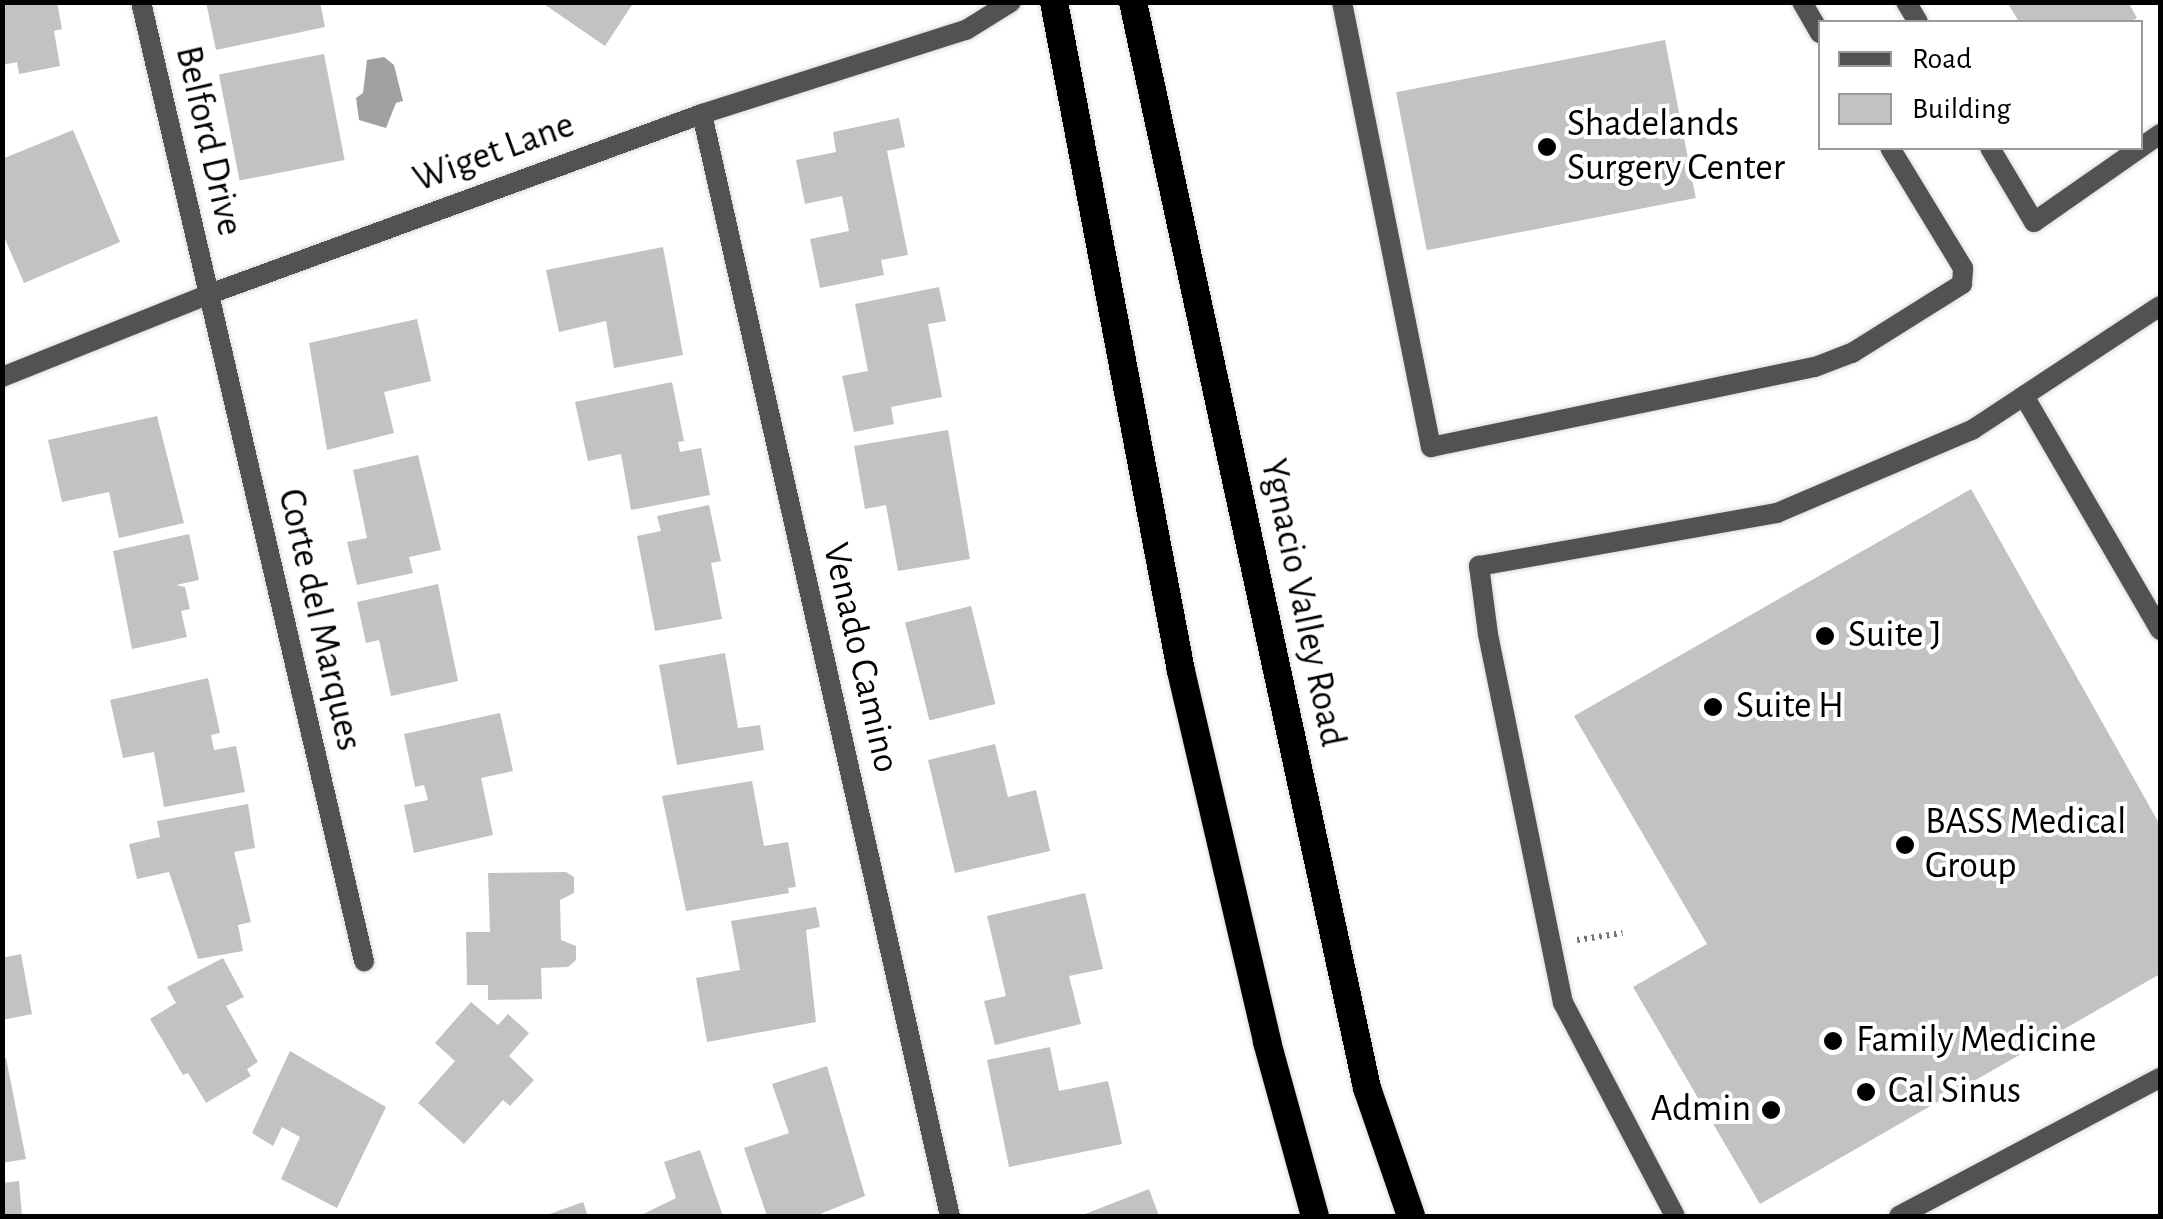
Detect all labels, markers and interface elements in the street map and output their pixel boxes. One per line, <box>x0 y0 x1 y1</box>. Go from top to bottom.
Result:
legend <box>1818 20 2143 150</box>
street label: Belford Drive <box>164 42 252 240</box>
text: Road <box>1912 44 1972 74</box>
text: Building <box>1912 94 2011 124</box>
place label: Shadelands Surgery Center <box>1567 102 1785 192</box>
street label: Wiget Lane <box>407 103 581 203</box>
marker: Shadelands Surgery Center <box>1536 136 1558 158</box>
street label: Ygnacio Valley Road <box>1249 455 1355 751</box>
street label: Corte del Marques <box>267 485 371 755</box>
street label: Venado Camino <box>811 539 909 777</box>
place label: Suite J <box>1848 613 1942 659</box>
marker: Suite J <box>1812 623 1838 649</box>
place label: Suite H <box>1736 684 1844 730</box>
marker: Suite H <box>1700 694 1726 720</box>
place label: BASS Medical Group <box>1925 800 2126 889</box>
marker: BASS Medical Group <box>1894 834 1916 856</box>
place label: Family Medicine <box>1856 1018 2097 1064</box>
marker: Family Medicine <box>1820 1028 1846 1054</box>
place label: Cal Sinus <box>1888 1069 2021 1115</box>
marker: Cal Sinus <box>1853 1079 1879 1105</box>
place label: Admin <box>1651 1087 1751 1133</box>
marker: Admin <box>1760 1099 1782 1121</box>

